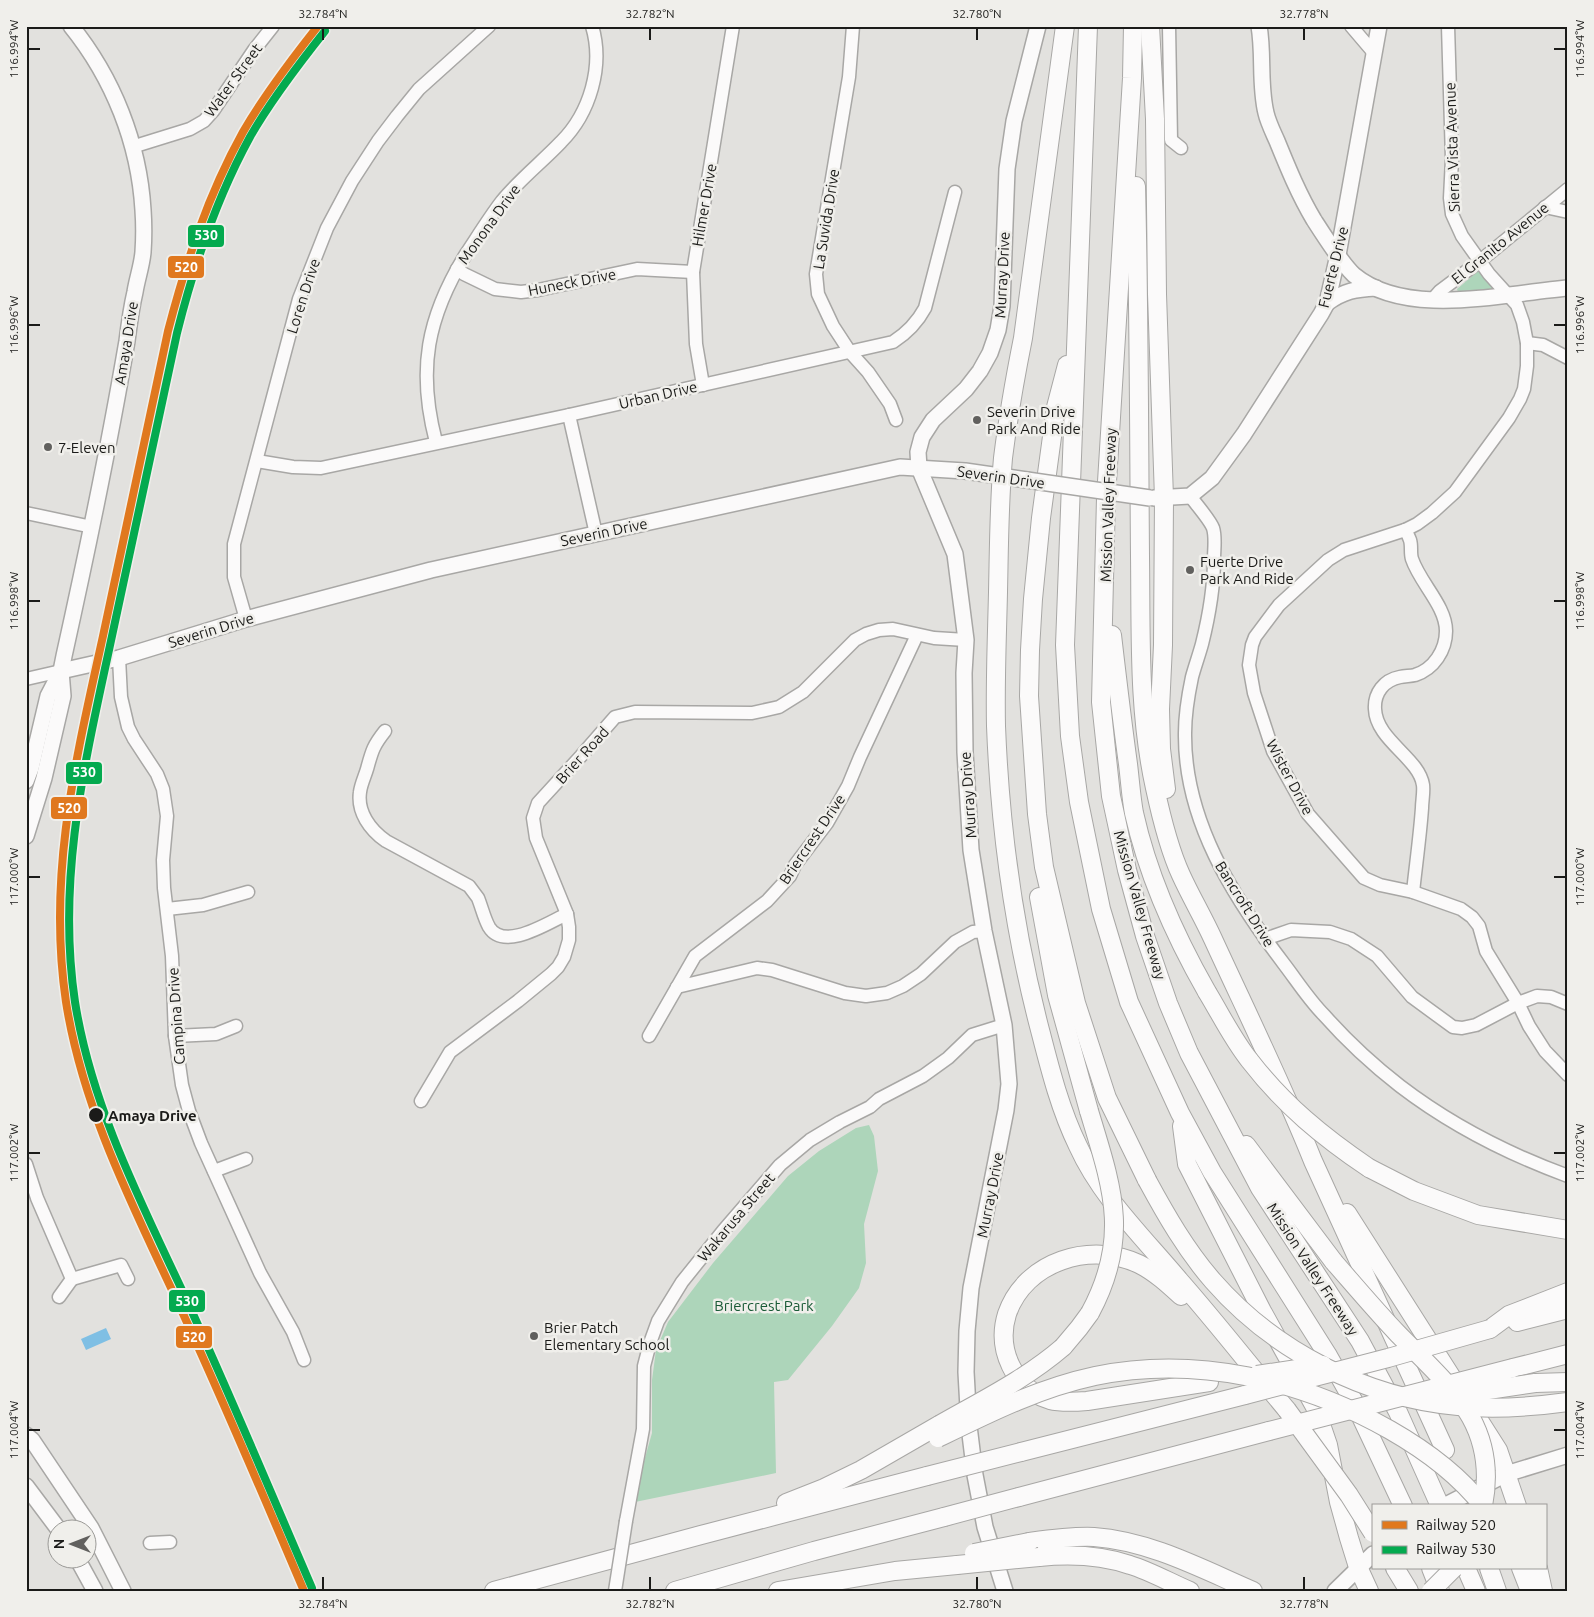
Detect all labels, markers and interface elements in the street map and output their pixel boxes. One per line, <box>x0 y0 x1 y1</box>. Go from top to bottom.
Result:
text: 32.784°N <box>298 7 348 20</box>
text: 32.782°N <box>625 7 675 20</box>
text: 32.780°N <box>952 7 1002 20</box>
text: 32.778°N <box>1279 7 1329 20</box>
text: 116.994°W <box>7 20 20 78</box>
text: 116.994°W <box>1573 20 1586 78</box>
street label: Water Street <box>201 40 265 120</box>
street label: Sierra Vista Avenue <box>1441 82 1463 212</box>
street label: Hilmer Drive <box>688 162 720 248</box>
street label: La Suvida Drive <box>810 168 842 270</box>
street label: Monona Drive <box>454 181 524 267</box>
street label: El Granito Avenue <box>1448 199 1552 287</box>
line badge: 530 <box>187 224 225 248</box>
street label: Fuerte Drive <box>1315 225 1351 309</box>
text: 530 <box>194 227 218 243</box>
street label: Murray Drive <box>991 231 1013 319</box>
line badge: 520 <box>167 255 205 279</box>
street label: Loren Drive <box>283 256 323 336</box>
text: 520 <box>174 259 198 275</box>
street label: Huneck Drive <box>527 265 617 299</box>
text: 116.996°W <box>7 296 20 354</box>
text: 116.996°W <box>1573 296 1586 354</box>
street label: Amaya Drive <box>111 300 141 386</box>
street label: Urban Drive <box>617 378 699 412</box>
place label: Severin Drive Park And Ride <box>987 403 1081 437</box>
marker: Severin Drive Park And Ride <box>971 414 983 426</box>
street label: Mission Valley Freeway <box>1097 428 1119 582</box>
place label: 7-Eleven <box>58 439 116 456</box>
marker: 7-Eleven <box>42 441 54 453</box>
street label: Severin Drive <box>956 462 1046 492</box>
street label: Severin Drive <box>559 514 649 550</box>
place label: Fuerte Drive Park And Ride <box>1200 553 1294 587</box>
marker: Fuerte Drive Park And Ride <box>1184 564 1196 576</box>
text: 116.998°W <box>7 572 20 630</box>
text: 116.998°W <box>1573 572 1586 630</box>
street label: Severin Drive <box>166 609 256 651</box>
street label: Brier Road <box>552 723 612 787</box>
street label: Wister Drive <box>1263 736 1317 818</box>
street label: Murray Drive <box>956 751 980 839</box>
line badge: 530 <box>65 761 103 785</box>
text: 530 <box>72 764 96 780</box>
street label: Briercrest Drive <box>776 791 848 887</box>
line badge: 520 <box>50 796 88 820</box>
text: 520 <box>57 800 81 816</box>
street label: Mission Valley Freeway <box>1111 828 1169 982</box>
text: 117.000°W <box>7 848 20 906</box>
text: 117.000°W <box>1573 848 1586 906</box>
street label: Bancroft Drive <box>1212 858 1278 950</box>
street label: Campina Drive <box>164 967 188 1065</box>
marker: Amaya Drive <box>87 1106 105 1124</box>
place label: Amaya Drive <box>108 1107 197 1124</box>
text: 117.002°W <box>7 1124 20 1182</box>
text: 117.002°W <box>1573 1124 1586 1182</box>
street label: Murray Drive <box>973 1151 1007 1239</box>
street label: Wakarusa Street <box>694 1169 778 1265</box>
street label: Mission Valley Freeway <box>1264 1200 1362 1338</box>
line badge: 530 <box>168 1289 206 1313</box>
text: 530 <box>175 1293 199 1309</box>
park label: Briercrest Park <box>714 1297 814 1314</box>
place label: Brier Patch Elementary School <box>544 1319 670 1353</box>
line badge: 520 <box>175 1325 213 1349</box>
text: 520 <box>182 1329 206 1345</box>
marker: Brier Patch Elementary School <box>528 1330 540 1342</box>
text: 117.004°W <box>7 1401 20 1459</box>
text: 117.004°W <box>1573 1401 1586 1459</box>
legend <box>1372 1504 1546 1570</box>
text: Railway 520 <box>1416 1516 1496 1533</box>
north arrow <box>48 1520 98 1570</box>
text: N <box>51 1539 67 1549</box>
text: Railway 530 <box>1416 1540 1496 1557</box>
text: 32.784°N <box>298 1597 348 1610</box>
text: 32.782°N <box>625 1597 675 1610</box>
text: 32.780°N <box>952 1597 1002 1610</box>
text: 32.778°N <box>1279 1597 1329 1610</box>

